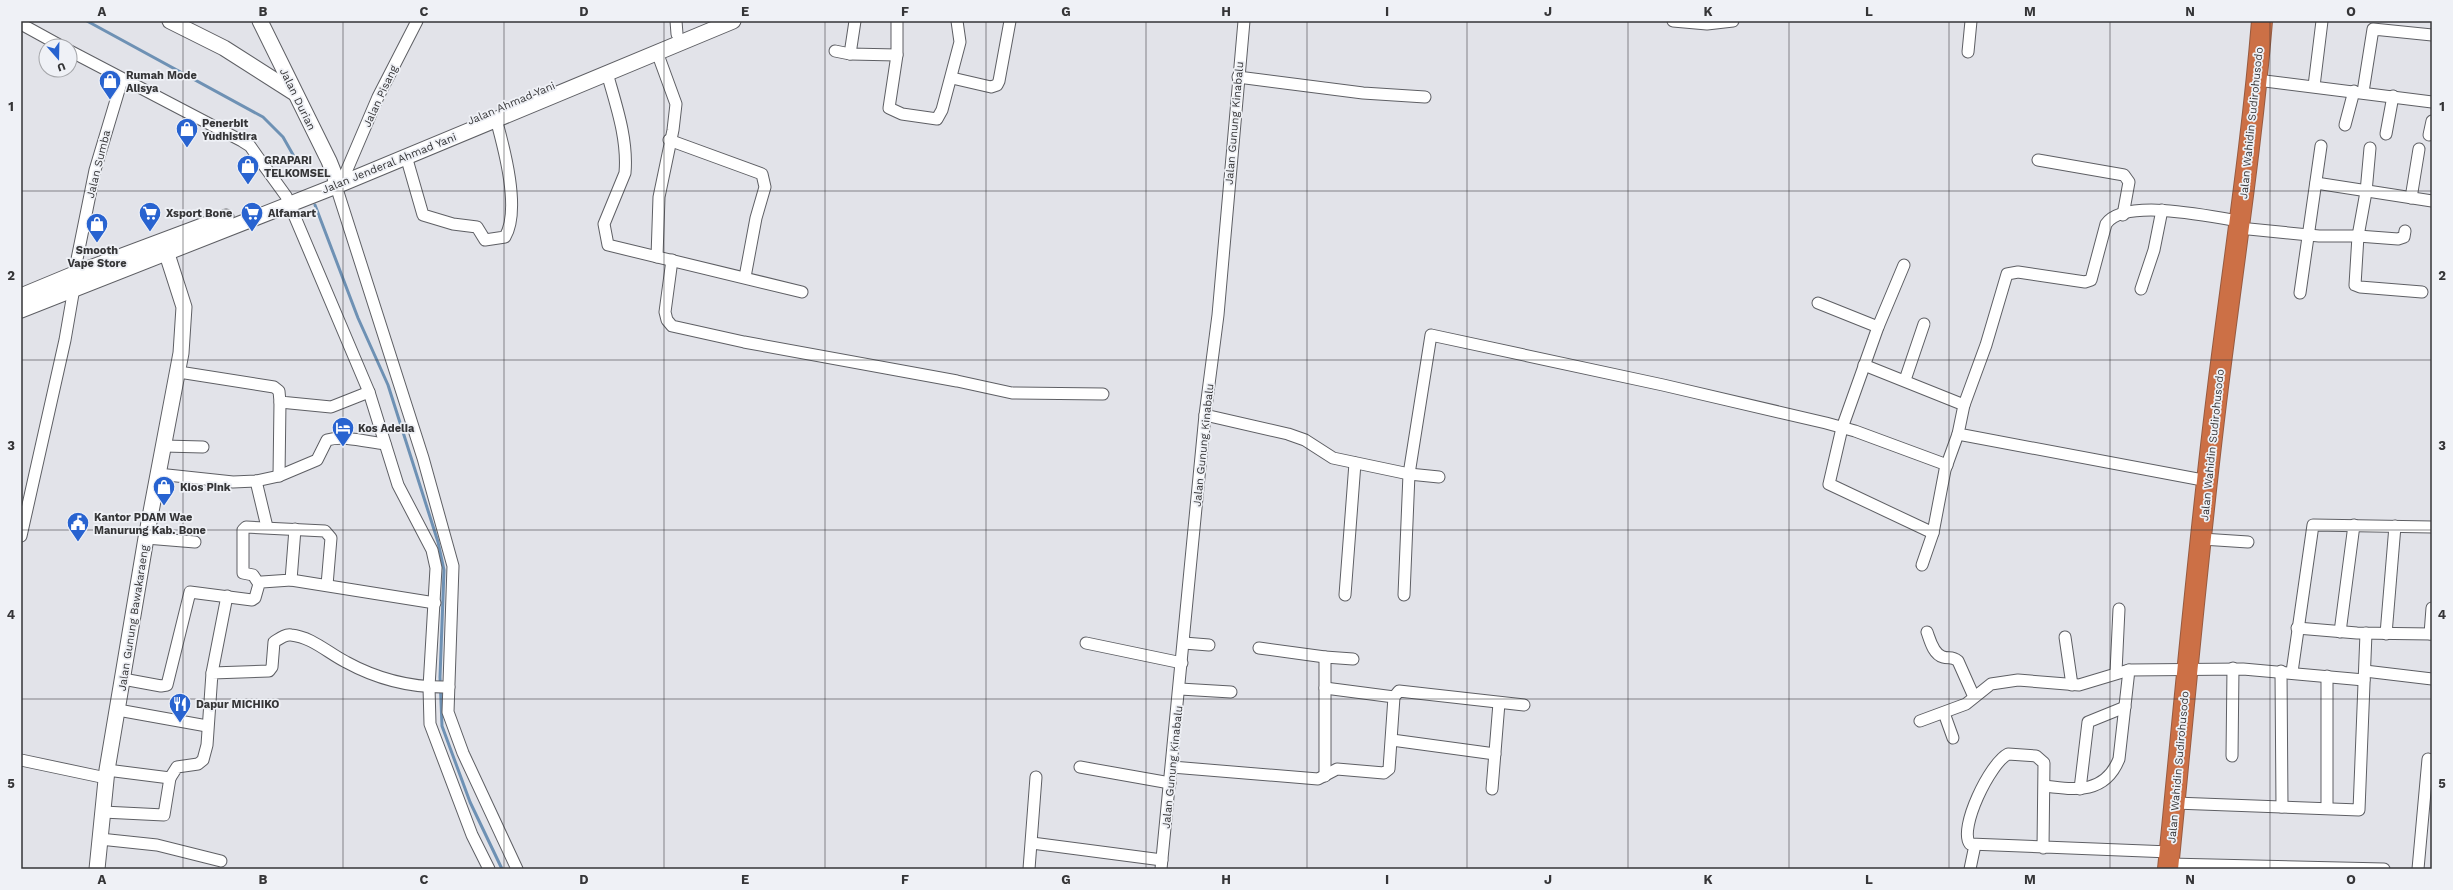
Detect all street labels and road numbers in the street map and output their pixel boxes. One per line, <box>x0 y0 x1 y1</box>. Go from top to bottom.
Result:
street label: Jalan Wahidin Sudirohusodo <box>2237 46 2266 200</box>
street label: Jalan Gunung Kinabalu <box>1223 61 1246 185</box>
street label: Jalan Pisang <box>360 63 401 129</box>
street label: Jalan Durian <box>277 66 318 132</box>
street label: Jalan Ahmad Yani <box>465 79 557 128</box>
street label: Jalan Sumba <box>84 129 113 200</box>
street label: Jalan Jenderal Ahmad Yani <box>320 130 458 196</box>
street label: Jalan Wahidin Sudirohusodo <box>2198 368 2227 522</box>
street label: Jalan Gunung Kinabalu <box>1191 383 1216 507</box>
street label: Jalan Gunung Bawakaraeng <box>116 544 151 692</box>
street label: Jalan Wahidin Sudirohusodo <box>2165 690 2192 844</box>
street label: Jalan Gunung Kinabalu <box>1160 705 1185 829</box>

